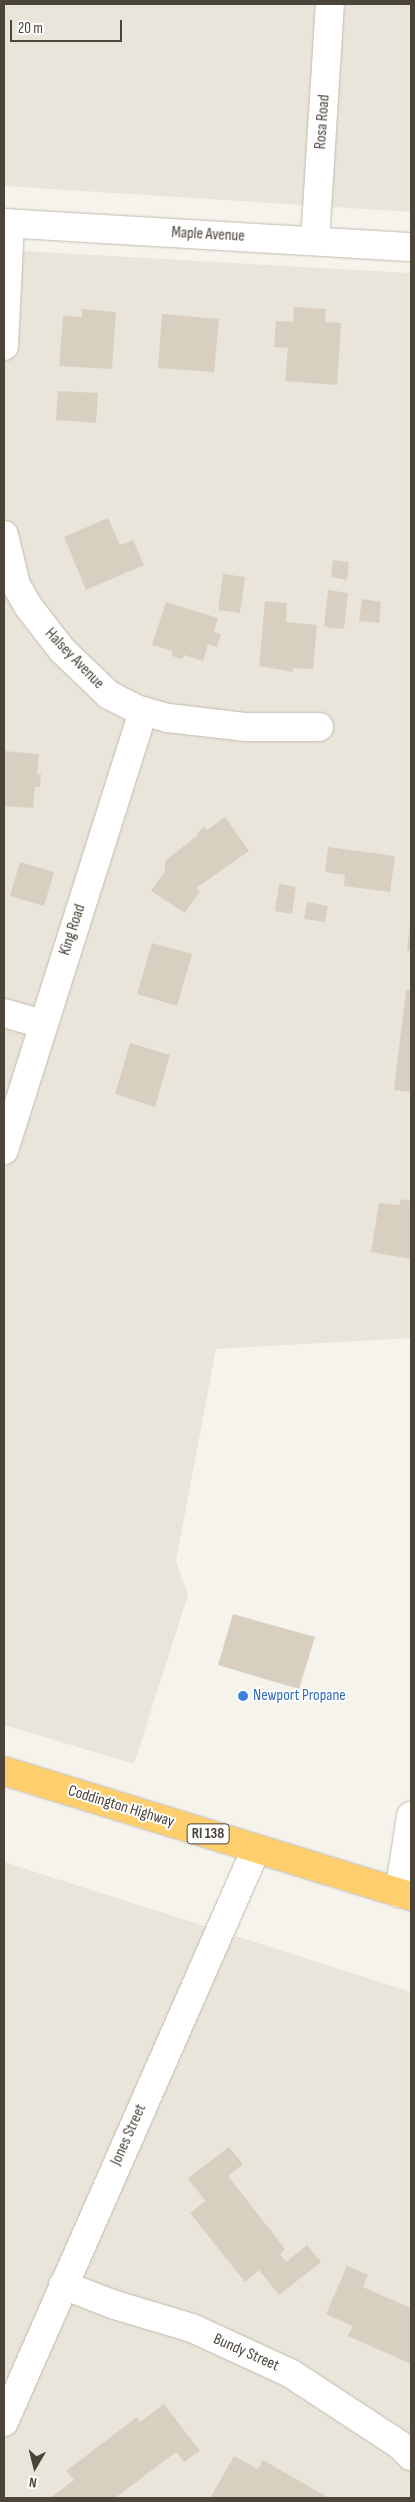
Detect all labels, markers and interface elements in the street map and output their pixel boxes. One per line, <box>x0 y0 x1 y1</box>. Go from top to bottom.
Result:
scale bar <box>12 10 125 42</box>
text: 20 m <box>18 19 43 38</box>
street label: Rosa Road <box>312 94 334 150</box>
street label: Maple Avenue <box>171 223 245 247</box>
street label: Halsey Avenue <box>40 625 108 693</box>
street label: King Road <box>56 902 90 958</box>
place label: Newport Propane <box>253 1686 346 1706</box>
marker: Newport Propane <box>237 1690 249 1702</box>
street label: Coddington Highway <box>66 1782 176 1832</box>
road number: RI 138 <box>186 1822 230 1846</box>
street label: Jones Street <box>107 2101 151 2169</box>
street label: Bundy Street <box>210 2330 282 2376</box>
north arrow <box>10 2442 60 2492</box>
text: N <box>28 2473 38 2491</box>

